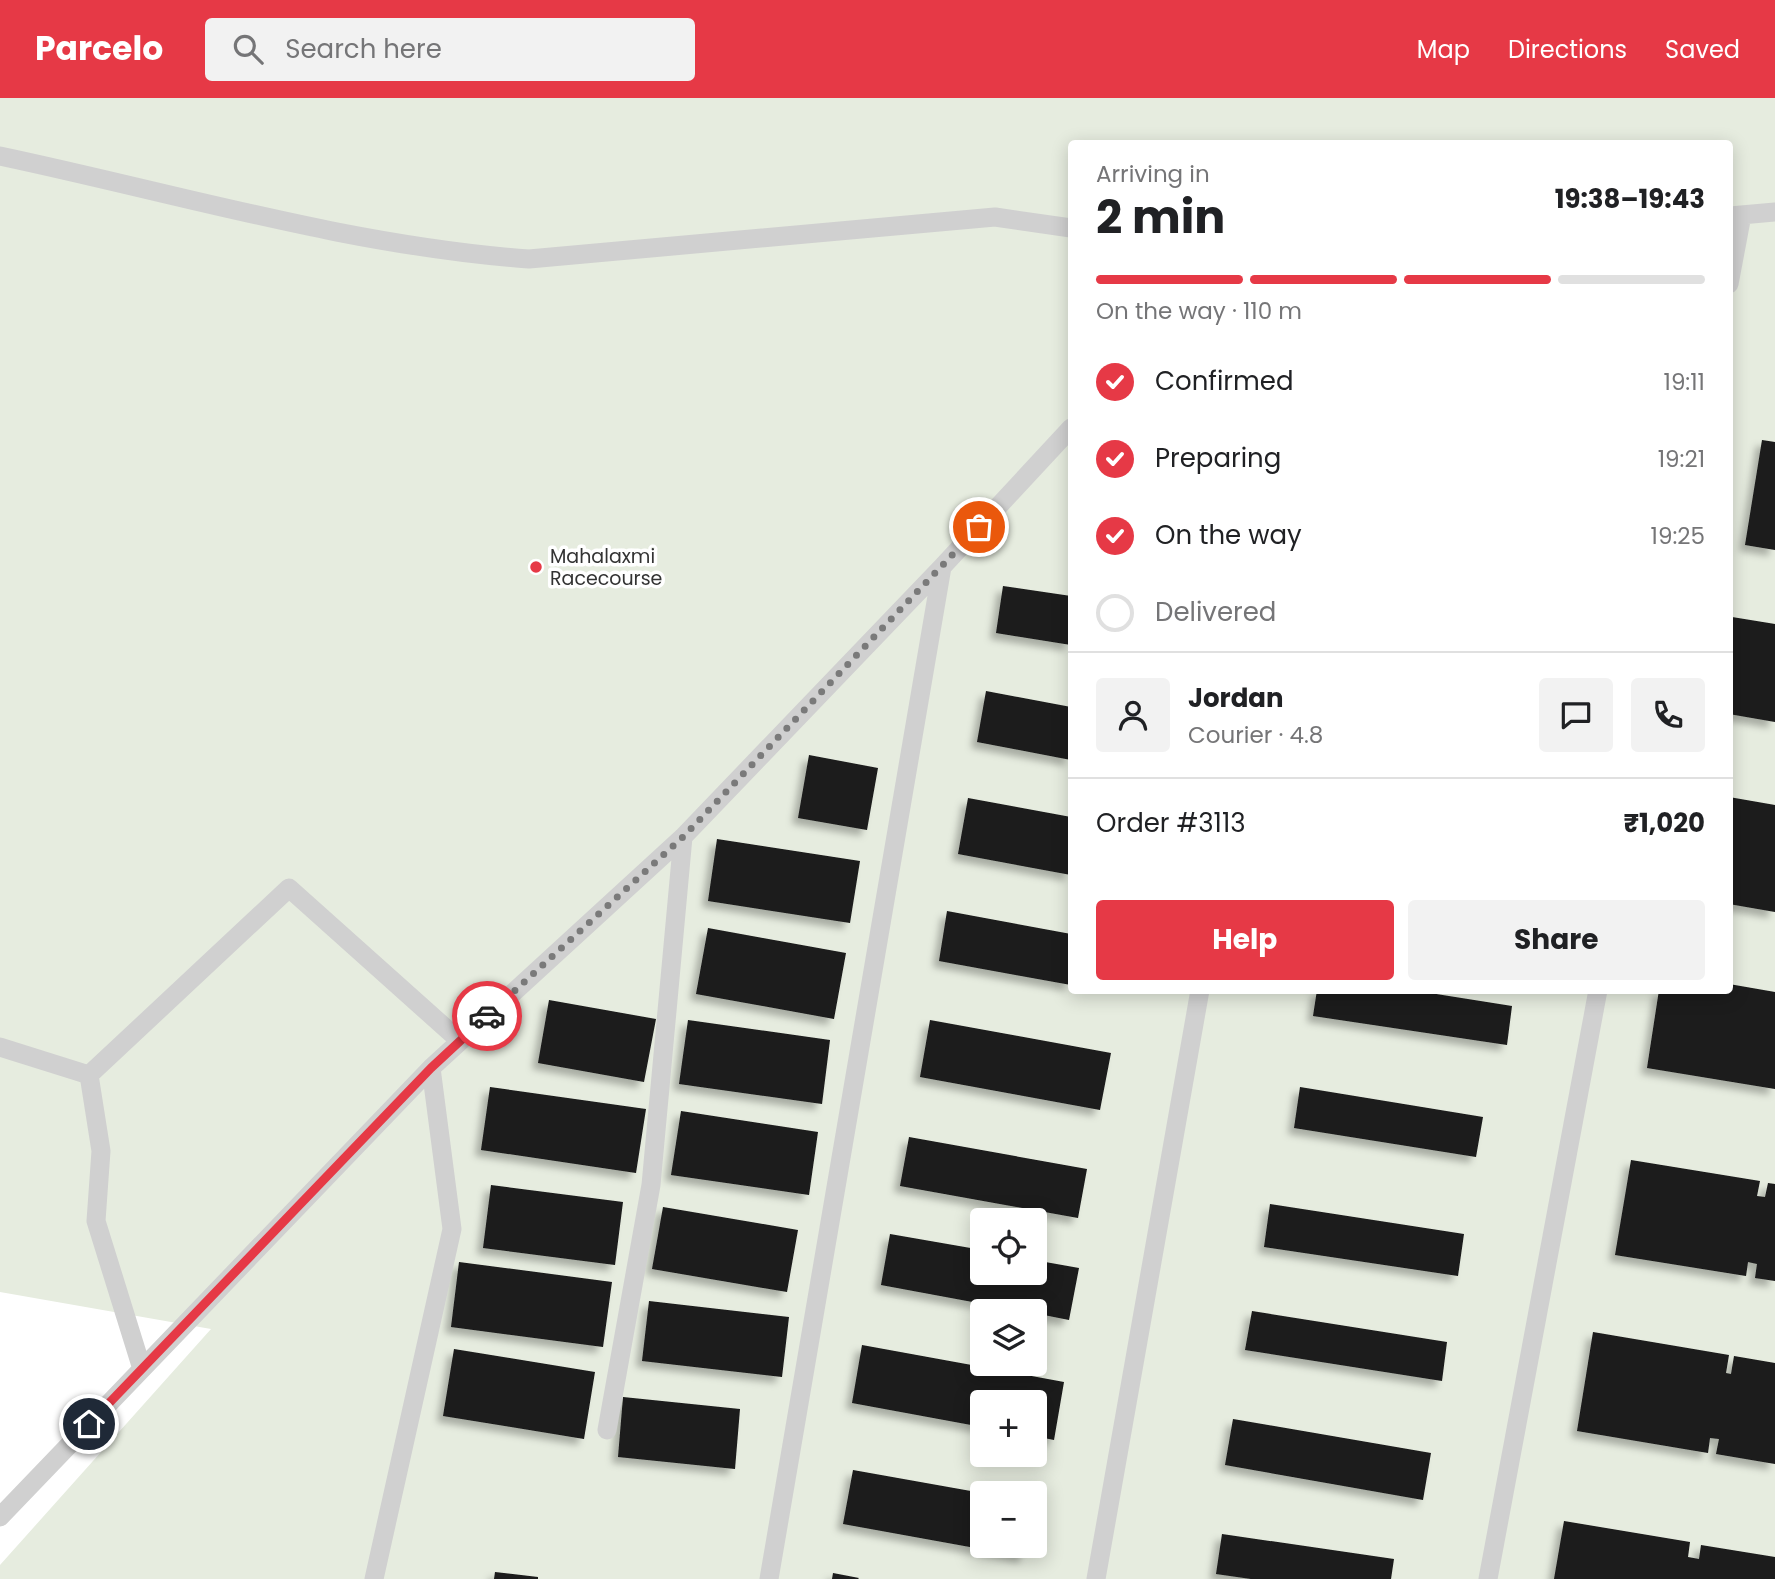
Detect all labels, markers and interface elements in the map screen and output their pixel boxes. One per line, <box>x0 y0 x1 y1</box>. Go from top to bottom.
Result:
search box <box>205 18 695 81</box>
text: Parcelo <box>35 25 163 72</box>
icon: search <box>229 30 267 68</box>
text: Search here <box>285 31 442 67</box>
text: Map <box>1417 33 1470 66</box>
text: Directions <box>1508 33 1627 66</box>
text: Saved <box>1665 33 1740 66</box>
text: Arriving in <box>1096 158 1210 190</box>
text: 19:38–19:43 <box>1555 181 1705 217</box>
text: 2 min <box>1096 185 1225 249</box>
text: On the way · 110 m <box>1096 295 1302 327</box>
icon: check <box>1096 363 1134 401</box>
text: Confirmed <box>1155 363 1293 399</box>
text: 19:11 <box>1664 366 1705 398</box>
icon: check <box>1096 440 1134 478</box>
text: Preparing <box>1155 440 1281 476</box>
text: 19:21 <box>1658 443 1705 475</box>
pin <box>949 497 1009 557</box>
icon: bag <box>960 508 998 546</box>
icon: check <box>1096 517 1134 555</box>
text: On the way <box>1155 517 1302 553</box>
text: 19:25 <box>1651 520 1705 552</box>
place label: Mahalaxmi Racecourse <box>550 543 662 592</box>
marker: Mahalaxmi Racecourse <box>528 559 544 575</box>
text: Delivered <box>1155 594 1276 630</box>
button: person <box>1096 678 1170 752</box>
button: chat <box>1539 678 1613 752</box>
button: phone <box>1631 678 1705 752</box>
text: Jordan <box>1188 680 1284 716</box>
text: Courier · 4.8 <box>1188 719 1323 751</box>
text: Order #3113 <box>1096 805 1246 841</box>
text: ₹1,020 <box>1623 805 1705 841</box>
button: Help <box>1096 900 1394 980</box>
button: Share <box>1408 900 1705 980</box>
courier <box>452 981 522 1051</box>
icon: car <box>468 997 506 1035</box>
map controls <box>970 1208 1047 1558</box>
button: locate <box>970 1208 1047 1285</box>
button: layers <box>970 1299 1047 1376</box>
button: + <box>970 1390 1047 1467</box>
pin <box>59 1394 119 1454</box>
icon: home <box>70 1405 108 1443</box>
button: − <box>970 1481 1047 1558</box>

